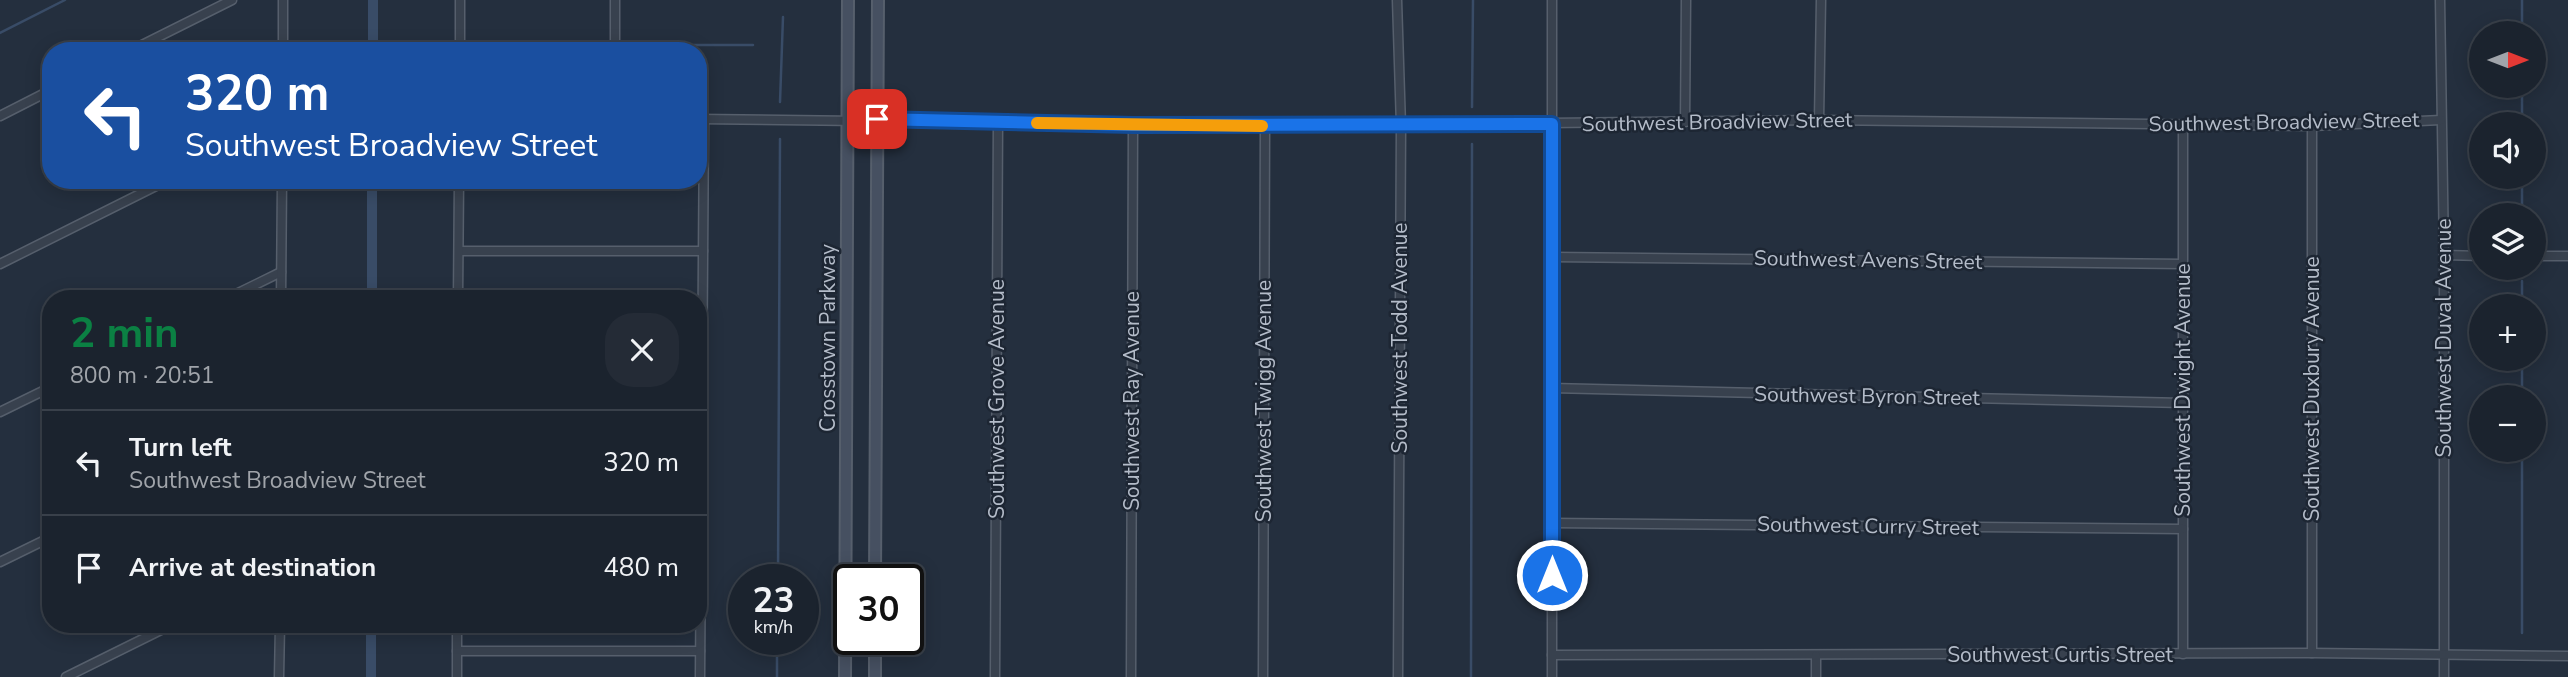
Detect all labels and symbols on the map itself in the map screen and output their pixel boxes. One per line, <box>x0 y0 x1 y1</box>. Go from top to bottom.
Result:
north arrow <box>2469 21 2546 98</box>
pin <box>847 89 907 149</box>
street label: Southwest Broadview Street <box>1581 106 1853 138</box>
street label: Southwest Broadview Street <box>2148 106 2420 138</box>
street label: Southwest Duval Avenue <box>2430 218 2458 458</box>
street label: Southwest Todd Avenue <box>1386 222 1414 454</box>
street label: Crosstown Parkway <box>814 244 842 432</box>
street label: Southwest Avens Street <box>1754 244 1983 276</box>
street label: Southwest Duxbury Avenue <box>2298 256 2326 522</box>
street label: Southwest Dwight Avenue <box>2169 263 2197 517</box>
street label: Southwest Grove Avenue <box>983 279 1011 519</box>
street label: Southwest Twigg Avenue <box>1250 280 1278 522</box>
street label: Southwest Ray Avenue <box>1118 291 1146 511</box>
street label: Southwest Byron Street <box>1754 380 1981 412</box>
street label: Southwest Curry Street <box>1757 510 1980 542</box>
position arrow <box>1515 538 1589 612</box>
speed limit sign: 30 <box>833 564 924 655</box>
street label: Southwest Curtis Street <box>1947 641 2174 669</box>

